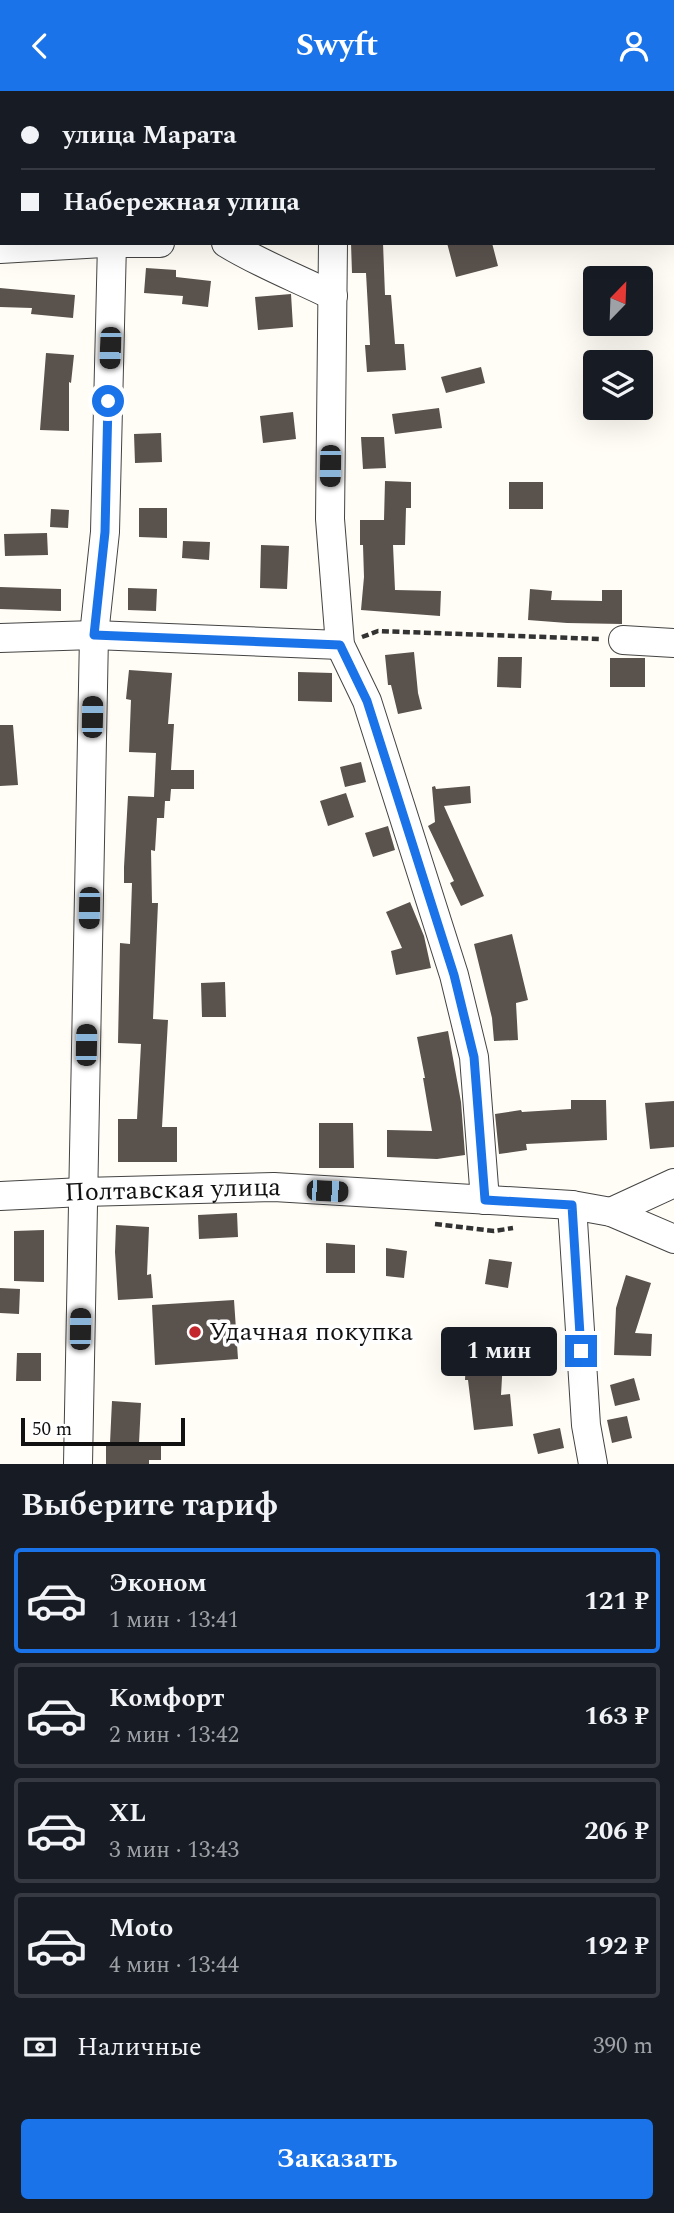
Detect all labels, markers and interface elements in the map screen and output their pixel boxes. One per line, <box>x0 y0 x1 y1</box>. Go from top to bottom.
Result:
text: Swyft <box>296 21 378 70</box>
icon: back <box>21 27 59 65</box>
icon: person <box>615 27 653 65</box>
text: улица Марата <box>63 115 237 155</box>
text: Набережная улица <box>63 182 300 222</box>
north arrow <box>583 266 653 336</box>
map controls <box>583 266 653 420</box>
car <box>99 327 122 369</box>
button: layers <box>583 350 653 420</box>
route start <box>92 385 124 417</box>
car <box>320 445 341 487</box>
car <box>82 696 103 738</box>
car <box>79 887 100 929</box>
car <box>76 1024 97 1066</box>
street label: Полтавская улица <box>64 1167 283 1213</box>
car <box>306 1179 349 1203</box>
car <box>70 1308 91 1350</box>
place label: Удачная покупка <box>209 1312 413 1352</box>
marker: Удачная покупка <box>187 1324 203 1340</box>
callout: 1 мин <box>441 1327 556 1375</box>
text: 1 мин <box>467 1334 531 1369</box>
route end <box>565 1335 597 1367</box>
scale bar <box>21 1415 186 1447</box>
text: 50 m <box>32 1415 72 1444</box>
text: Выберите тариф <box>21 1481 278 1530</box>
text: Эконом <box>109 1563 207 1603</box>
icon: car <box>25 1569 88 1632</box>
text: 121 ₽ <box>584 1581 649 1621</box>
text: 1 мин · 13:41 <box>109 1603 239 1638</box>
text: Комфорт <box>109 1678 224 1718</box>
icon: car <box>25 1684 88 1747</box>
text: 163 ₽ <box>584 1696 649 1736</box>
text: 2 мин · 13:42 <box>109 1718 239 1753</box>
text: XL <box>109 1793 146 1833</box>
icon: car <box>25 1799 88 1862</box>
text: 206 ₽ <box>584 1811 649 1851</box>
text: 3 мин · 13:43 <box>109 1833 239 1868</box>
text: Moto <box>109 1908 173 1948</box>
icon: car <box>25 1914 88 1977</box>
text: 192 ₽ <box>584 1926 649 1966</box>
text: 4 мин · 13:44 <box>109 1948 239 1983</box>
text: Наличные <box>77 2027 202 2067</box>
icon: cash <box>21 2028 59 2066</box>
text: 390 m <box>593 2029 653 2064</box>
button: Заказать <box>21 2119 653 2199</box>

